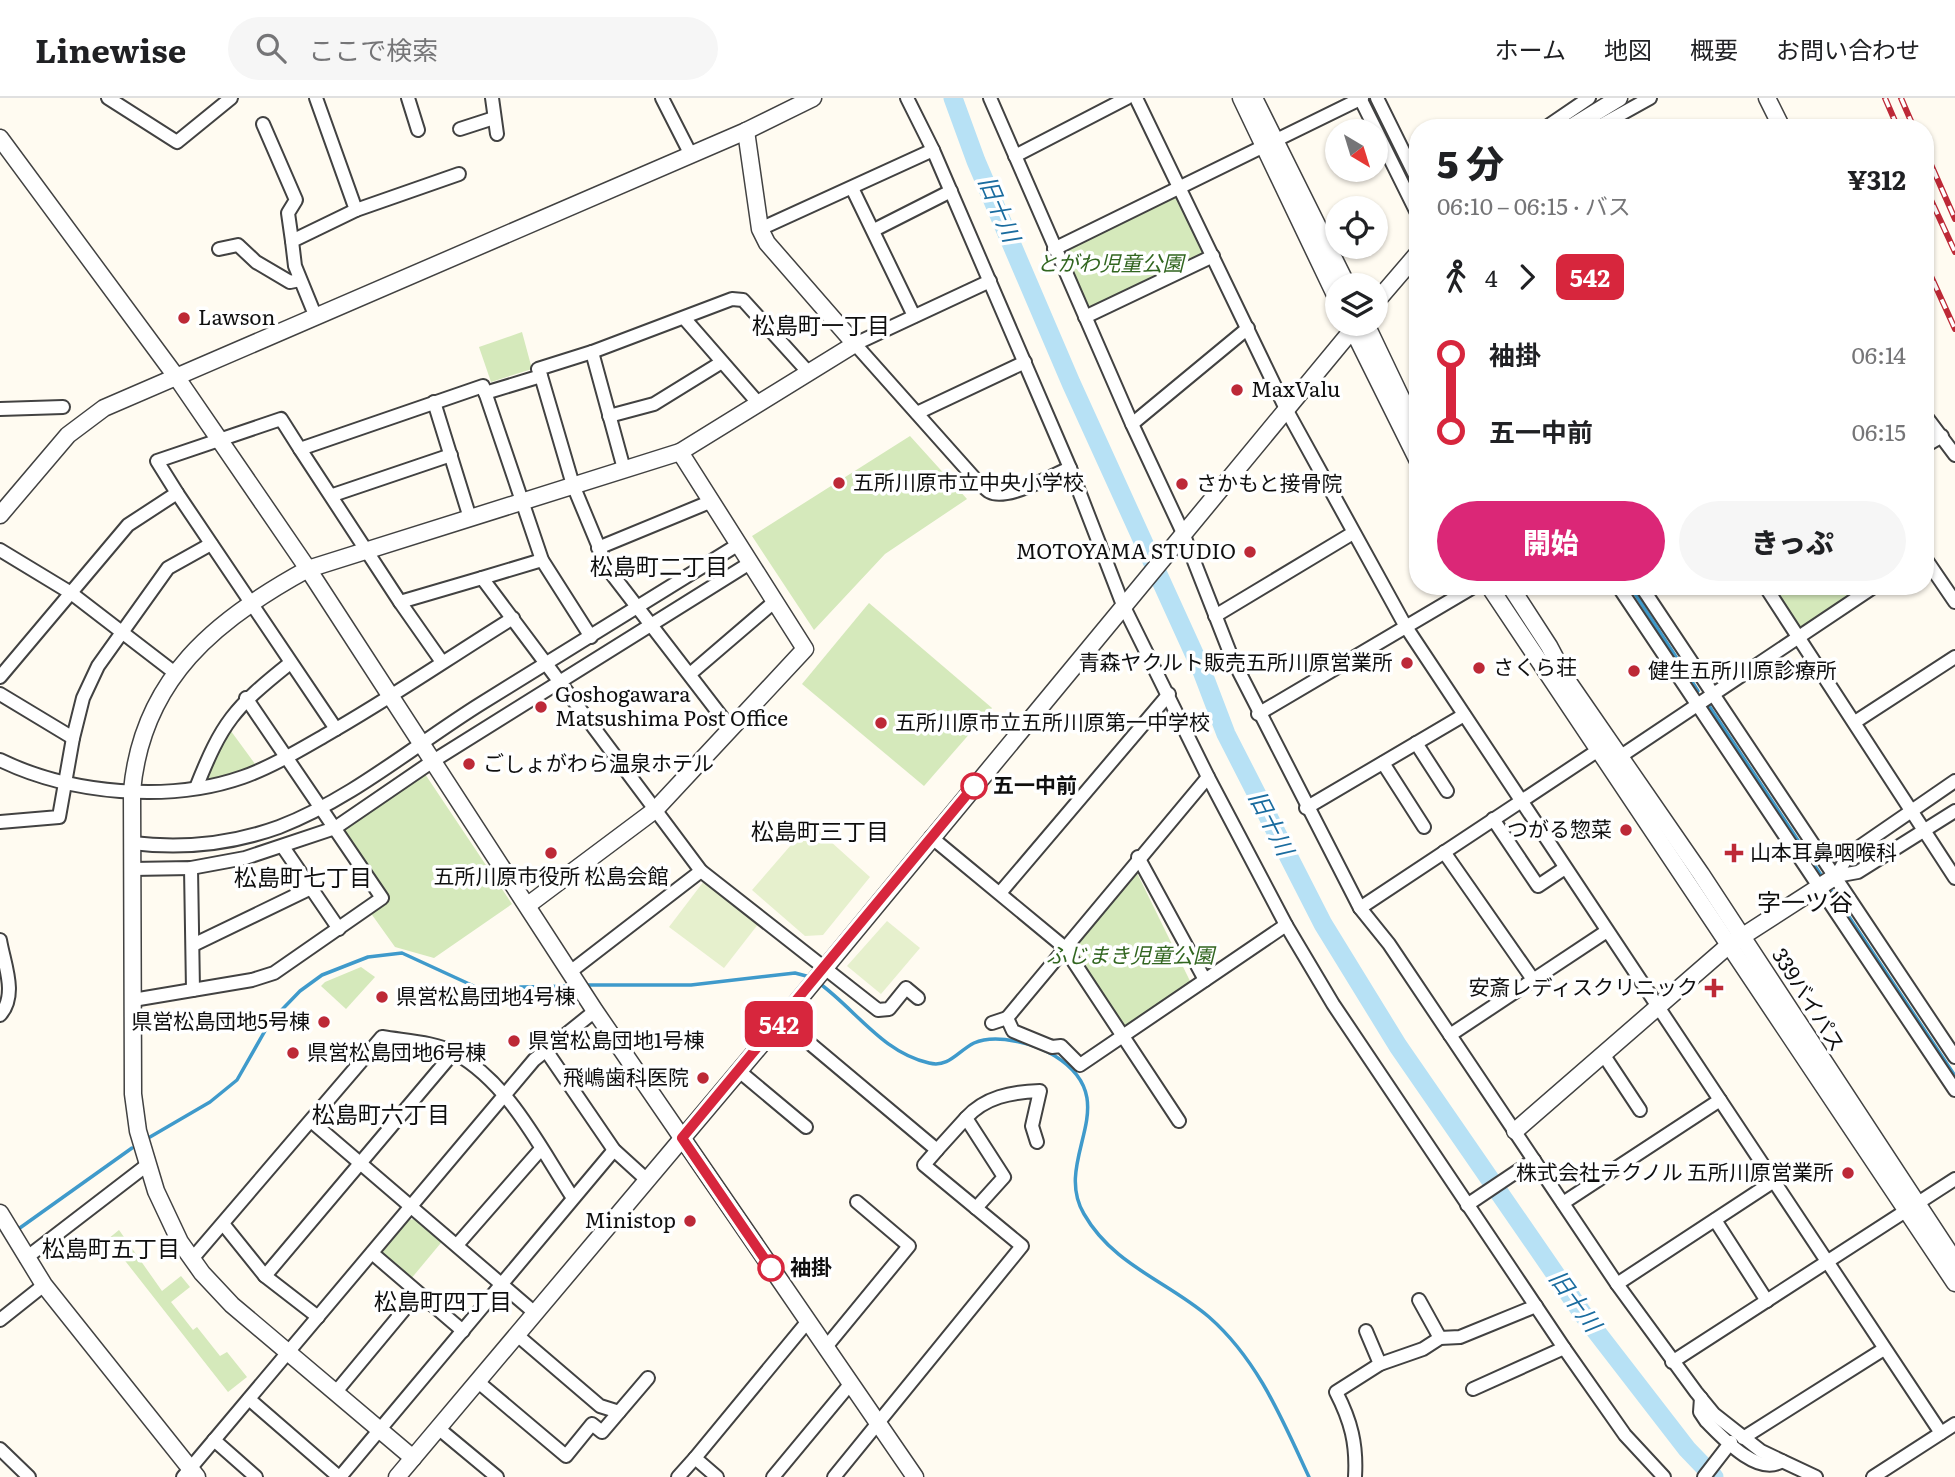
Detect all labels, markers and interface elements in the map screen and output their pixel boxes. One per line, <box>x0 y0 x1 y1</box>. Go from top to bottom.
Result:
search box <box>228 17 718 80</box>
text: Linewise <box>35 24 186 73</box>
icon: search <box>252 29 290 67</box>
text: ここで検索 <box>308 29 438 68</box>
text: ホーム <box>1495 31 1566 66</box>
text: 地図 <box>1604 31 1652 66</box>
text: 概要 <box>1690 31 1738 66</box>
text: お問い合わせ <box>1776 31 1920 66</box>
north arrow <box>1325 119 1388 182</box>
map controls <box>1325 119 1388 336</box>
text: 5 分 <box>1437 133 1504 190</box>
text: ¥312 <box>1847 159 1906 198</box>
water label: 旧十川 <box>972 170 1031 249</box>
text: 06:10 – 06:15 · バス <box>1437 188 1631 222</box>
button: locate <box>1325 196 1388 259</box>
park label: とがわ児童公園 <box>1037 246 1186 277</box>
icon: walk <box>1437 258 1475 296</box>
icon: forward <box>1508 258 1546 296</box>
text: 542 <box>1570 259 1610 294</box>
text: 4 <box>1485 260 1498 294</box>
button: layers <box>1325 273 1388 336</box>
place label: Lawson <box>198 300 275 331</box>
district label: 松島町一丁目 <box>752 307 890 341</box>
marker: Lawson <box>176 310 192 326</box>
text: 袖掛 <box>1489 334 1541 373</box>
text: 06:14 <box>1852 337 1906 371</box>
place label: MaxValu <box>1251 372 1340 403</box>
marker: MaxValu <box>1229 382 1245 398</box>
text: 五一中前 <box>1489 411 1593 450</box>
text: 06:15 <box>1852 414 1906 448</box>
place label: 五所川原市立中央小学校 <box>853 465 1084 496</box>
place label: さかもと接骨院 <box>1196 466 1343 497</box>
marker: 五所川原市立中央小学校 <box>831 475 847 491</box>
marker: さかもと接骨院 <box>1174 476 1190 492</box>
button: 開始 <box>1437 501 1665 581</box>
button: きっぷ <box>1679 501 1906 581</box>
place label: MOTOYAMA STUDIO <box>1016 534 1236 565</box>
marker: MOTOYAMA STUDIO <box>1242 544 1258 560</box>
district label: 松島町二丁目 <box>590 548 728 582</box>
place label: 青森ヤクルト販売五所川原営業所 <box>1079 645 1393 676</box>
place label: さくら荘 <box>1493 650 1577 681</box>
place label: 健生五所川原診療所 <box>1648 653 1837 684</box>
marker: 青森ヤクルト販売五所川原営業所 <box>1399 655 1415 671</box>
marker: さくら荘 <box>1471 660 1487 676</box>
marker: 健生五所川原診療所 <box>1626 663 1642 679</box>
place label: Goshogawara Matsushima Post Office <box>555 677 788 732</box>
marker: Goshogawara Matsushima Post Office <box>533 699 549 715</box>
place label: 五所川原市立五所川原第一中学校 <box>895 705 1210 736</box>
marker: 五所川原市立五所川原第一中学校 <box>873 715 889 731</box>
place label: ごしょがわら温泉ホテル <box>483 746 714 777</box>
marker: ごしょがわら温泉ホテル <box>461 756 477 772</box>
place label: 五一中前 <box>993 768 1077 799</box>
marker: 五一中前 <box>961 773 987 799</box>
water label: 旧十川 <box>1242 784 1305 863</box>
place label: つがる惣菜 <box>1507 812 1612 843</box>
district label: 松島町三丁目 <box>751 813 889 847</box>
marker: つがる惣菜 <box>1618 822 1634 838</box>
place label: 山本耳鼻咽喉科 <box>1750 835 1897 866</box>
marker: 山本耳鼻咽喉科 <box>1724 843 1744 863</box>
marker: 五所川原市役所 松島会館 <box>543 845 559 861</box>
district label: 松島町七丁目 <box>234 859 372 893</box>
place label: 五所川原市役所 松島会館 <box>433 859 669 890</box>
district label: 字一ツ谷 <box>1757 883 1853 918</box>
park label: ふじまき児童公園 <box>1046 938 1217 969</box>
street label: 339バイパス <box>1766 941 1854 1056</box>
place label: 安斎レディスクリニック <box>1468 970 1698 1001</box>
marker: 安斎レディスクリニック <box>1704 978 1724 998</box>
place label: 県営松島団地4号棟 <box>396 979 576 1010</box>
marker: 県営松島団地4号棟 <box>374 989 390 1005</box>
line badge: 542 <box>739 1001 819 1047</box>
place label: 県営松島団地5号棟 <box>131 1004 310 1035</box>
text: 542 <box>759 1006 799 1041</box>
marker: 県営松島団地5号棟 <box>316 1014 332 1030</box>
place label: 県営松島団地1号棟 <box>528 1023 705 1054</box>
marker: 県営松島団地1号棟 <box>506 1033 522 1049</box>
place label: 県営松島団地6号棟 <box>307 1035 486 1066</box>
marker: 県営松島団地6号棟 <box>285 1045 301 1061</box>
place label: 飛嶋歯科医院 <box>563 1060 689 1091</box>
marker: 飛嶋歯科医院 <box>695 1070 711 1086</box>
district label: 松島町六丁目 <box>312 1096 450 1130</box>
place label: 株式会社テクノル 五所川原営業所 <box>1516 1155 1834 1186</box>
marker: 株式会社テクノル 五所川原営業所 <box>1840 1165 1856 1181</box>
place label: Ministop <box>585 1203 676 1234</box>
marker: Ministop <box>682 1213 698 1229</box>
district label: 松島町五丁目 <box>42 1230 180 1264</box>
place label: 袖掛 <box>790 1250 832 1281</box>
marker: 袖掛 <box>758 1255 784 1281</box>
water label: 旧十川 <box>1543 1262 1612 1340</box>
district label: 松島町四丁目 <box>374 1283 512 1317</box>

